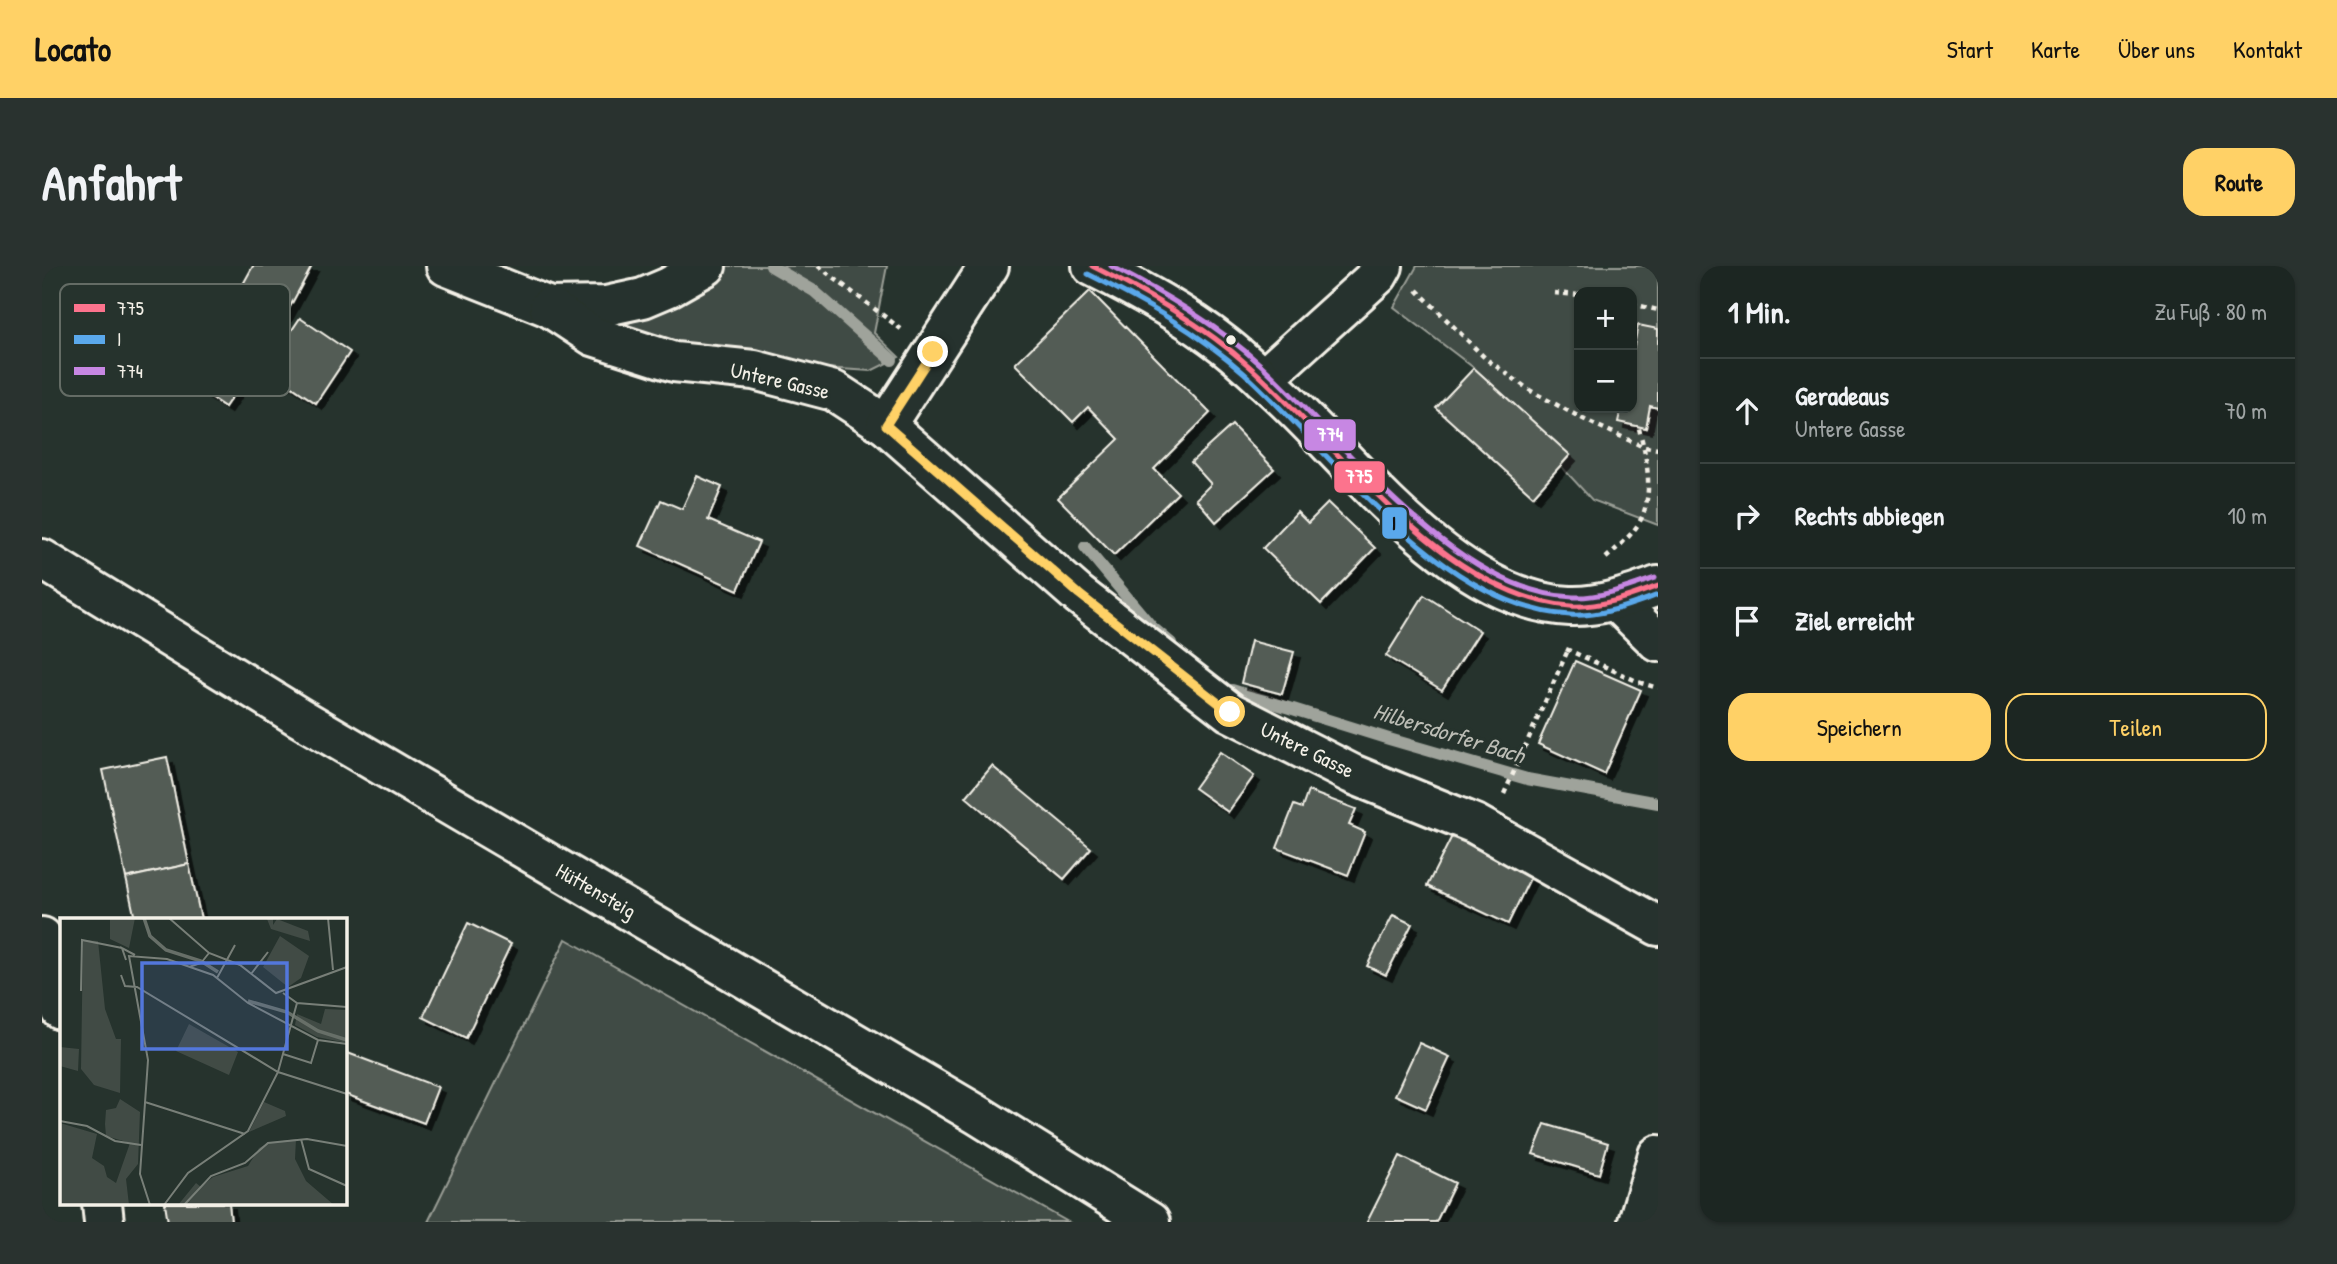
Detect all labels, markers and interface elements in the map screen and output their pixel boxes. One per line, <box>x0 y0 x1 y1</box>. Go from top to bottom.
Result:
text: Locato <box>35 27 111 71</box>
text: Start <box>1947 33 1993 65</box>
text: Karte <box>2031 33 2080 65</box>
text: Über uns <box>2118 33 2195 65</box>
text: Kontakt <box>2233 33 2302 65</box>
button: Route <box>2183 148 2295 216</box>
text: Anfahrt <box>42 149 181 215</box>
legend <box>60 284 290 396</box>
map controls <box>1574 287 1637 413</box>
button: + <box>1574 287 1637 350</box>
text: 1 Min. <box>1728 292 1790 332</box>
text: 775 <box>117 295 144 321</box>
text: Zu Fuß · 80 m <box>2154 296 2267 327</box>
text: I <box>117 326 121 352</box>
unlabelled marker <box>1224 333 1238 347</box>
route end <box>917 336 948 367</box>
button: − <box>1574 350 1637 413</box>
street label: Untere Gasse <box>728 355 832 406</box>
text: 774 <box>117 358 143 384</box>
text: Geradeaus <box>1795 378 1889 413</box>
icon: ahead <box>1728 392 1766 430</box>
text: 70 m <box>2224 395 2267 426</box>
text: Untere Gasse <box>1795 413 1905 444</box>
line badge: 774 <box>1303 418 1357 452</box>
text: 774 <box>1316 421 1343 447</box>
line badge: 775 <box>1333 460 1386 494</box>
text: 775 <box>1345 463 1373 489</box>
icon: right <box>1728 497 1766 535</box>
text: Rechts abbiegen <box>1795 498 1945 533</box>
text: 10 m <box>2227 500 2267 531</box>
line badge: I <box>1381 506 1408 540</box>
text: I <box>1392 510 1396 536</box>
icon: arrive <box>1728 602 1766 640</box>
text: Ziel erreicht <box>1795 603 1914 638</box>
button: Speichern <box>1728 693 1991 761</box>
button: Teilen <box>2005 693 2267 761</box>
water label: Hilbersdorfer Bach <box>1370 695 1530 771</box>
route start <box>1214 696 1245 727</box>
street label: Untere Gasse <box>1256 714 1359 785</box>
street label: Hüttensteig <box>551 856 642 925</box>
inset map <box>60 918 346 1205</box>

